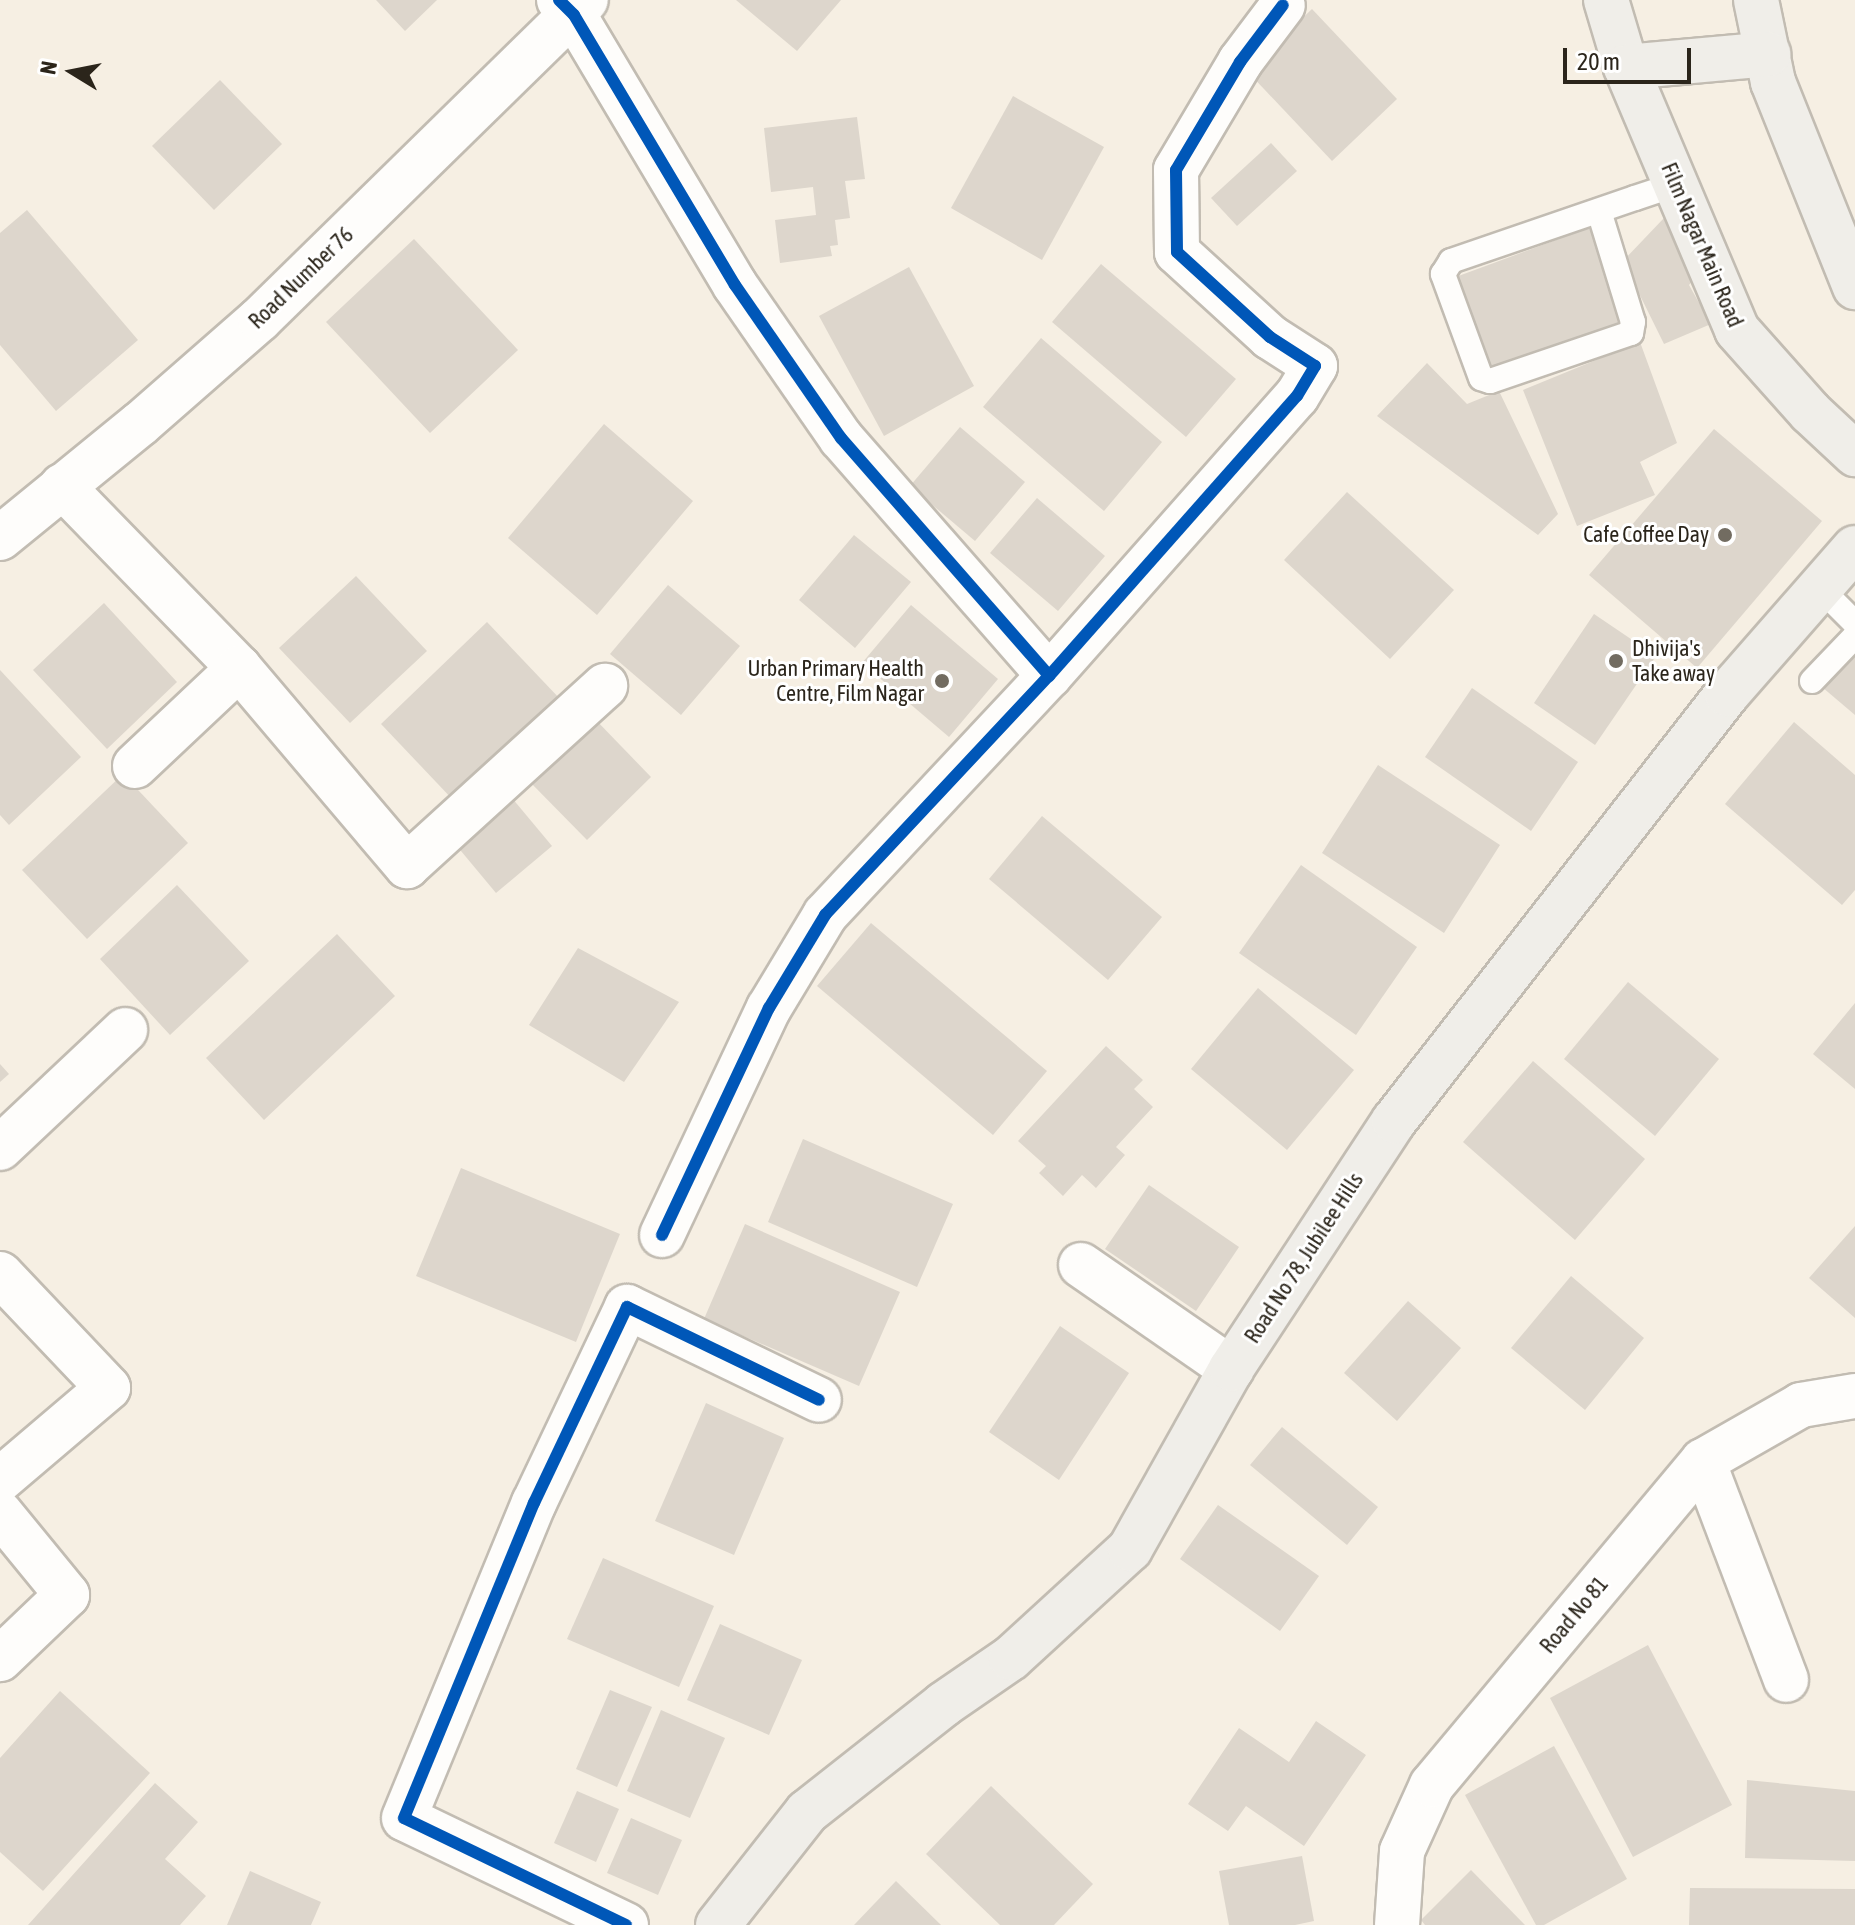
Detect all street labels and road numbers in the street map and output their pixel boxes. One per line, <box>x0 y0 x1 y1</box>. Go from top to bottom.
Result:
street label: Film Nagar Main Road <box>1655 159 1749 331</box>
street label: Road Number 76 <box>243 222 359 334</box>
street label: Road No 78, Jubilee Hills <box>1239 1168 1369 1348</box>
street label: Road No 81 <box>1534 1571 1614 1659</box>

